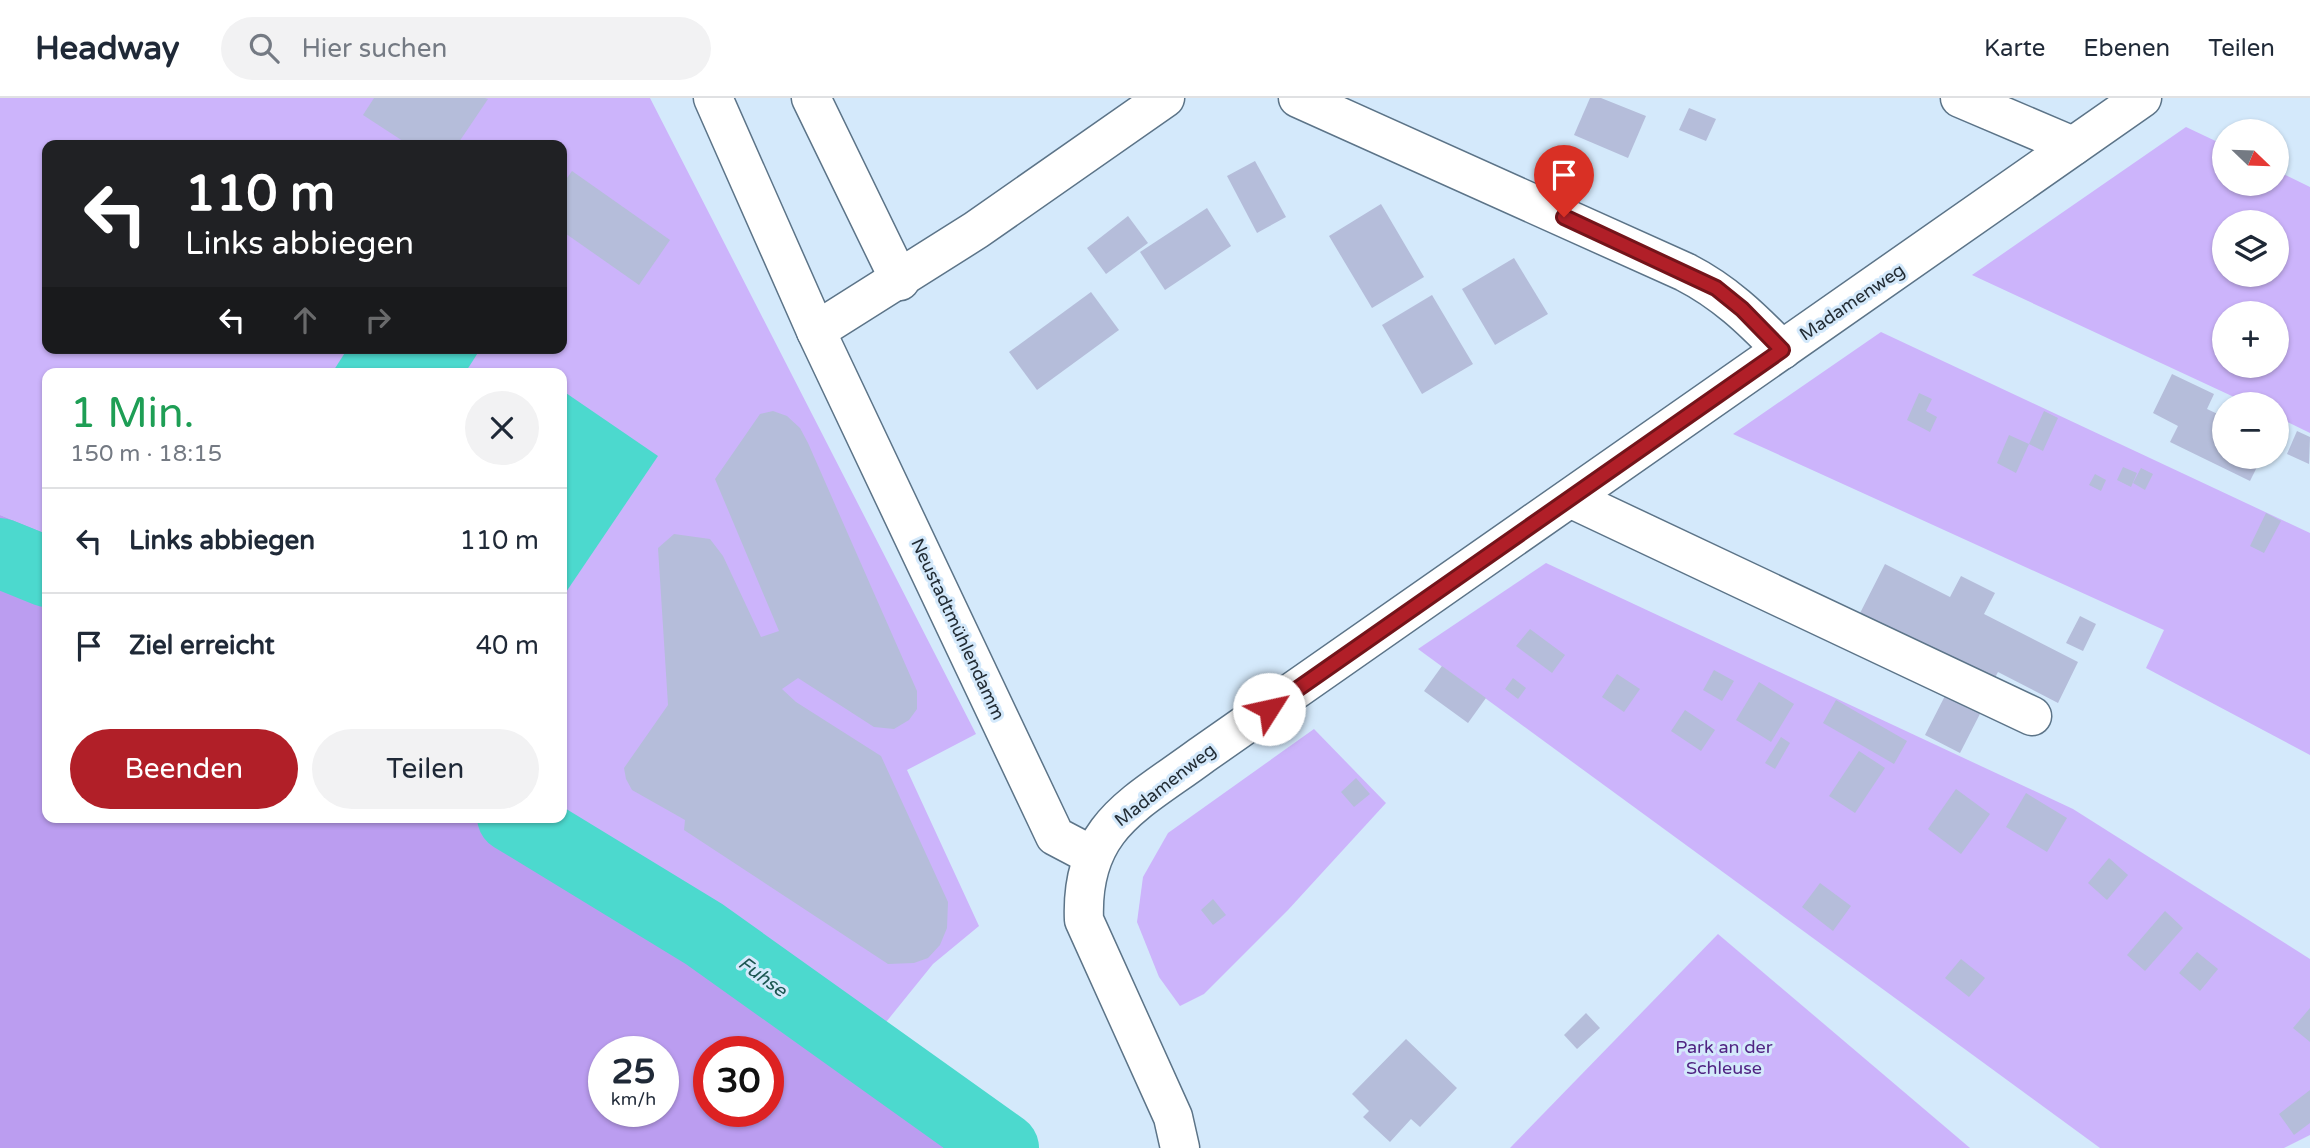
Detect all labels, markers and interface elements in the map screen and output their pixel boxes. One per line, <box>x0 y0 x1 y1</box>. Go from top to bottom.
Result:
search box <box>221 17 711 80</box>
text: Headway <box>35 29 179 68</box>
icon: search <box>245 29 283 67</box>
text: Hier suchen <box>301 33 447 64</box>
text: Karte <box>1984 34 2045 63</box>
text: Ebenen <box>2083 34 2170 63</box>
text: Teilen <box>2208 34 2275 63</box>
north arrow <box>2212 119 2289 196</box>
map controls <box>2212 119 2289 469</box>
pin <box>1534 145 1594 217</box>
icon: arrive <box>1545 156 1583 194</box>
text: 110 m <box>185 165 335 224</box>
icon: left <box>70 168 161 259</box>
button: layers <box>2212 210 2289 287</box>
text: Links abbiegen <box>185 225 414 263</box>
street label: Madamenweg <box>1795 259 1909 345</box>
icon: left <box>213 301 251 339</box>
icon: ahead <box>286 301 324 339</box>
icon: right <box>359 301 397 339</box>
button: + <box>2212 301 2289 378</box>
text: 1 Min. <box>70 388 194 439</box>
button: close <box>465 391 539 465</box>
button: − <box>2212 392 2289 469</box>
text: 150 m · 18:15 <box>70 440 222 468</box>
icon: left <box>70 522 108 560</box>
text: Links abbiegen <box>129 525 315 556</box>
text: 110 m <box>459 525 539 556</box>
street label: Neustadtmühlendamm <box>906 535 1010 723</box>
icon: arrive <box>70 627 108 665</box>
text: Ziel erreicht <box>129 630 275 661</box>
text: 40 m <box>476 630 539 661</box>
position arrow <box>1232 672 1306 746</box>
button: Beenden <box>70 729 298 809</box>
button: Teilen <box>312 729 539 809</box>
street label: Madamenweg <box>1110 739 1220 831</box>
water label: Fuhse <box>734 952 792 1002</box>
speed limit sign: 30 <box>693 1036 784 1127</box>
park label: Park an der Schleuse <box>1675 1036 1773 1079</box>
text: 25 <box>612 1051 655 1093</box>
text: km/h <box>611 1088 656 1110</box>

